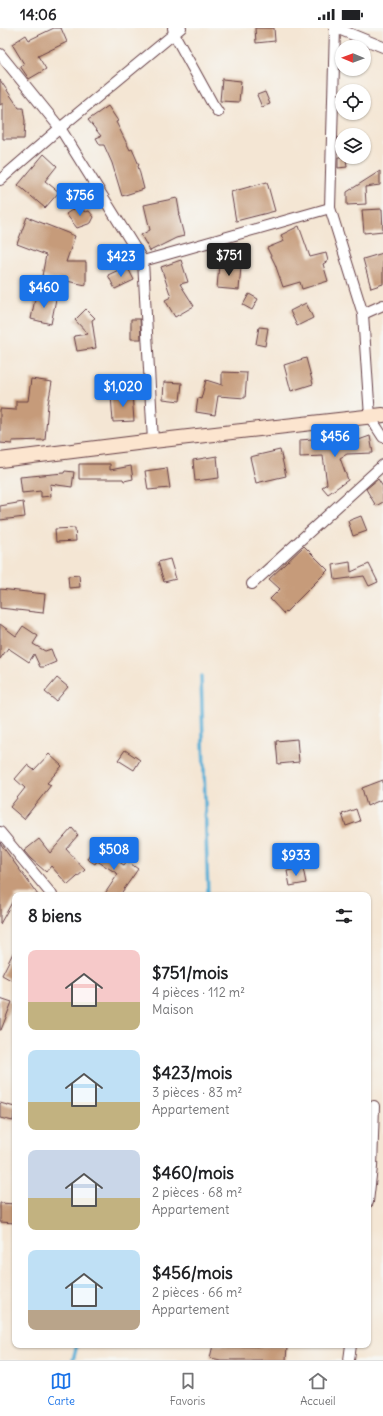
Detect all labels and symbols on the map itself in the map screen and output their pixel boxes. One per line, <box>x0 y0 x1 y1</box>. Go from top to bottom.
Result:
north arrow <box>335 40 371 76</box>
pin: $756 <box>56 183 104 217</box>
pin: $751 <box>205 243 253 277</box>
pin: $423 <box>97 244 145 278</box>
pin: $460 <box>20 275 68 309</box>
pin: $1,020 <box>90 374 156 408</box>
pin: $456 <box>311 424 359 458</box>
pin: $508 <box>90 837 138 871</box>
pin: $933 <box>272 843 320 877</box>

